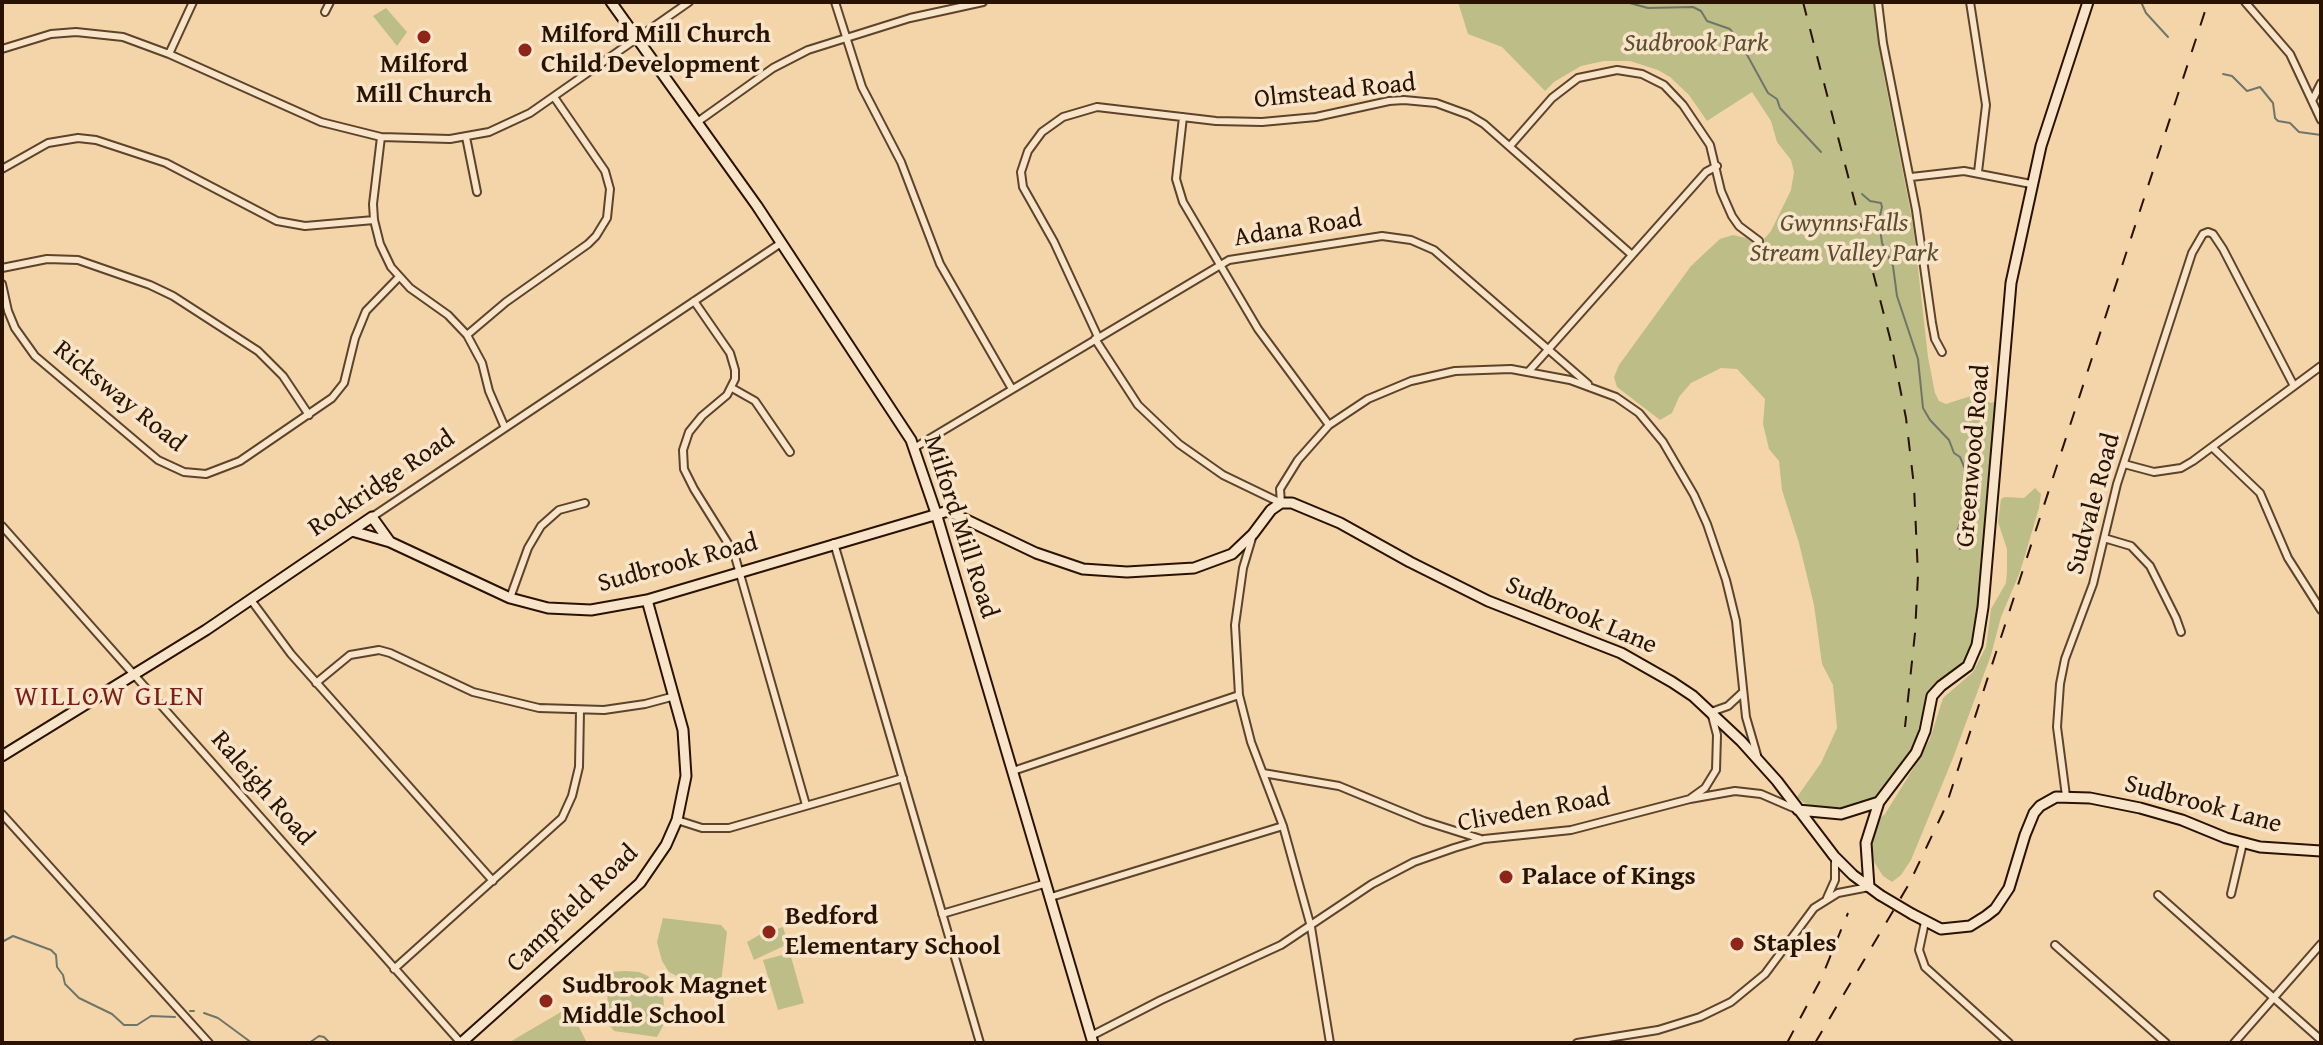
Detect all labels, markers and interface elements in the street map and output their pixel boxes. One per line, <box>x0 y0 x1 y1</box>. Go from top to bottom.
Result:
place label: Milford Mill Church Child Development <box>541 19 770 80</box>
marker: Milford Mill Church <box>415 28 433 46</box>
park label: Sudbrook Park <box>1624 28 1768 60</box>
marker: Milford Mill Church Child Development <box>516 41 534 59</box>
place label: Milford Mill Church <box>356 49 492 110</box>
street label: Olmstead Road <box>1253 68 1417 116</box>
street label: Adana Road <box>1232 204 1364 254</box>
park label: Gwynns Falls Stream Valley Park <box>1750 208 1938 270</box>
street label: Ricksway Road <box>47 334 191 460</box>
street label: Greenwood Road <box>1950 363 1998 549</box>
street label: Rockridge Road <box>303 424 461 544</box>
street label: Sudvale Road <box>2060 430 2128 578</box>
street label: Milford Mill Road <box>916 431 1004 623</box>
street label: Sudbrook Road <box>595 528 761 600</box>
street label: Sudbrook Lane <box>1501 570 1661 662</box>
district label: WILLOW GLEN <box>14 681 206 715</box>
street label: Raleigh Road <box>204 725 320 853</box>
street label: Sudbrook Lane <box>2121 769 2285 841</box>
street label: Cliveden Road <box>1455 782 1613 840</box>
street label: Campfield Road <box>501 838 645 980</box>
place label: Palace of Kings <box>1522 861 1696 893</box>
marker: Palace of Kings <box>1497 868 1515 886</box>
place label: Bedford Elementary School <box>785 901 1001 962</box>
marker: Bedford Elementary School <box>760 923 778 941</box>
place label: Staples <box>1753 928 1837 960</box>
marker: Staples <box>1728 935 1746 953</box>
place label: Sudbrook Magnet Middle School <box>562 970 767 1032</box>
marker: Sudbrook Magnet Middle School <box>537 992 555 1010</box>

